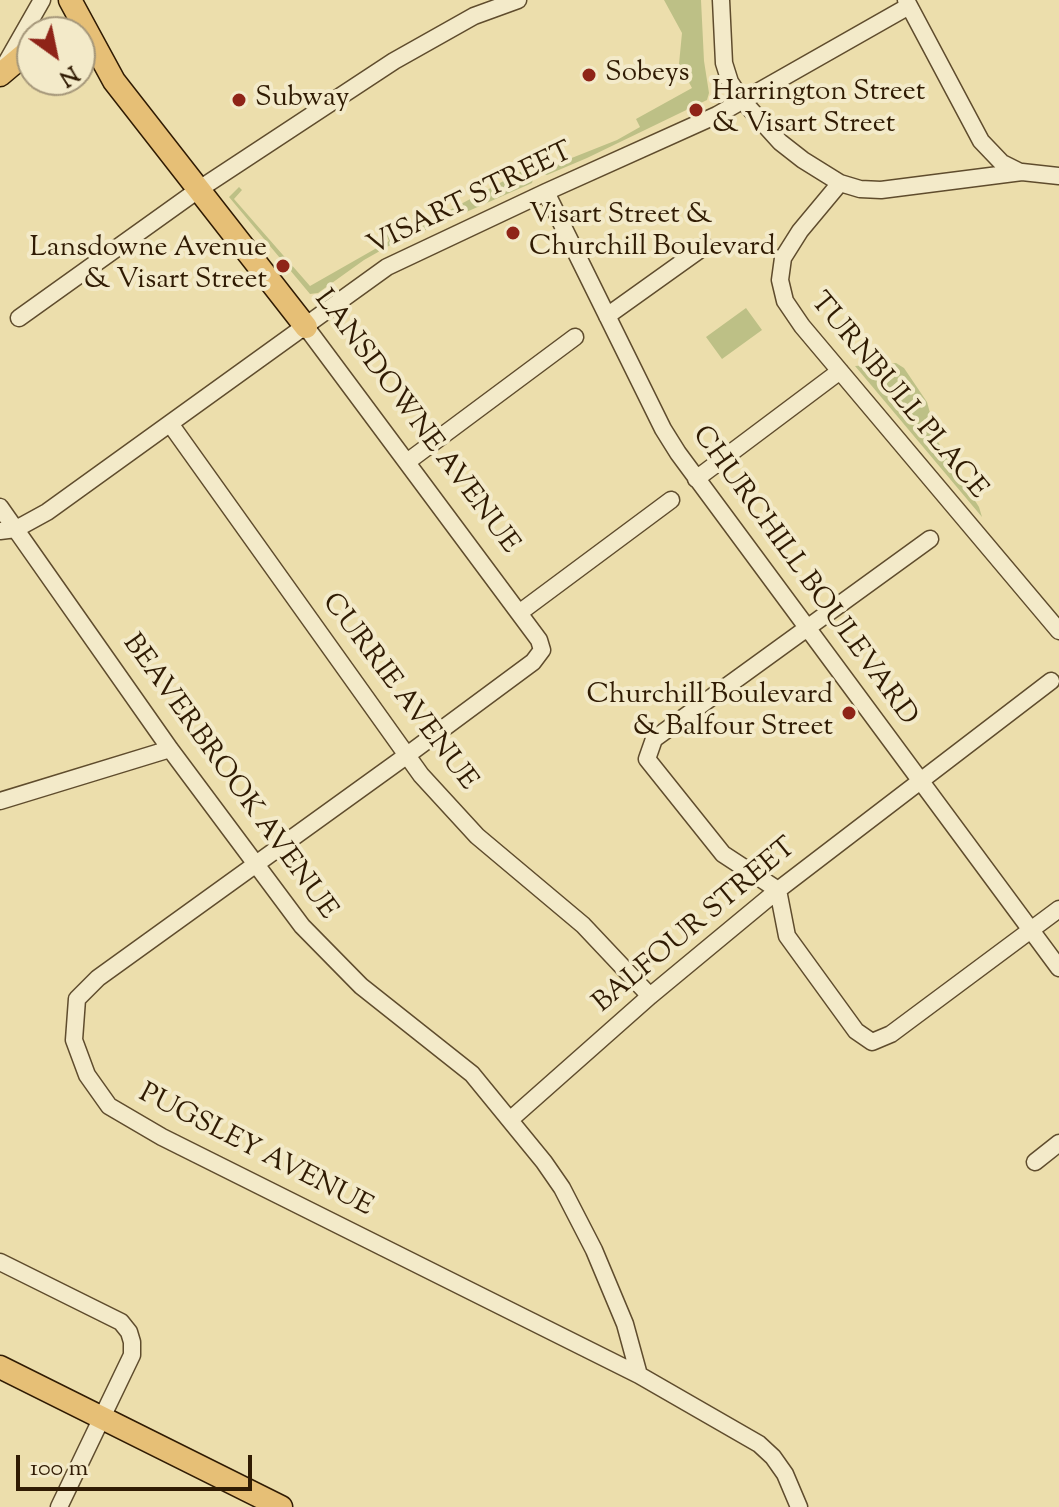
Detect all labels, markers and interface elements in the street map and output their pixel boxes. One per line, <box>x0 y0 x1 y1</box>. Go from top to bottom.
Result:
north arrow <box>16 16 96 96</box>
text: N <box>52 56 84 93</box>
place label: Sobeys <box>605 58 690 92</box>
marker: Sobeys <box>580 66 598 84</box>
place label: Harrington Street & Visart Street <box>712 77 925 143</box>
place label: Subway <box>255 83 349 117</box>
marker: Subway <box>230 91 248 109</box>
marker: Harrington Street & Visart Street <box>687 101 705 119</box>
street label: VISART STREET <box>363 137 579 265</box>
place label: Visart Street & Churchill Boulevard <box>529 200 776 266</box>
marker: Visart Street & Churchill Boulevard <box>504 224 522 242</box>
place label: Lansdowne Avenue & Visart Street <box>30 233 267 299</box>
marker: Lansdowne Avenue & Visart Street <box>274 257 292 275</box>
street label: LANSDOWNE AVENUE <box>305 285 525 561</box>
street label: TURNBULL PLACE <box>801 287 993 507</box>
street label: CHURCHILL BOULEVARD <box>683 421 923 733</box>
street label: CURRIE AVENUE <box>313 588 483 798</box>
street label: BEAVERBROOK AVENUE <box>113 629 343 927</box>
place label: Churchill Boulevard & Balfour Street <box>586 680 833 746</box>
marker: Churchill Boulevard & Balfour Street <box>840 704 858 722</box>
street label: BALFOUR STREET <box>588 832 804 1022</box>
street label: PUGSLEY AVENUE <box>132 1078 378 1226</box>
scale bar <box>20 1439 256 1489</box>
text: 100 m <box>30 1452 88 1486</box>

